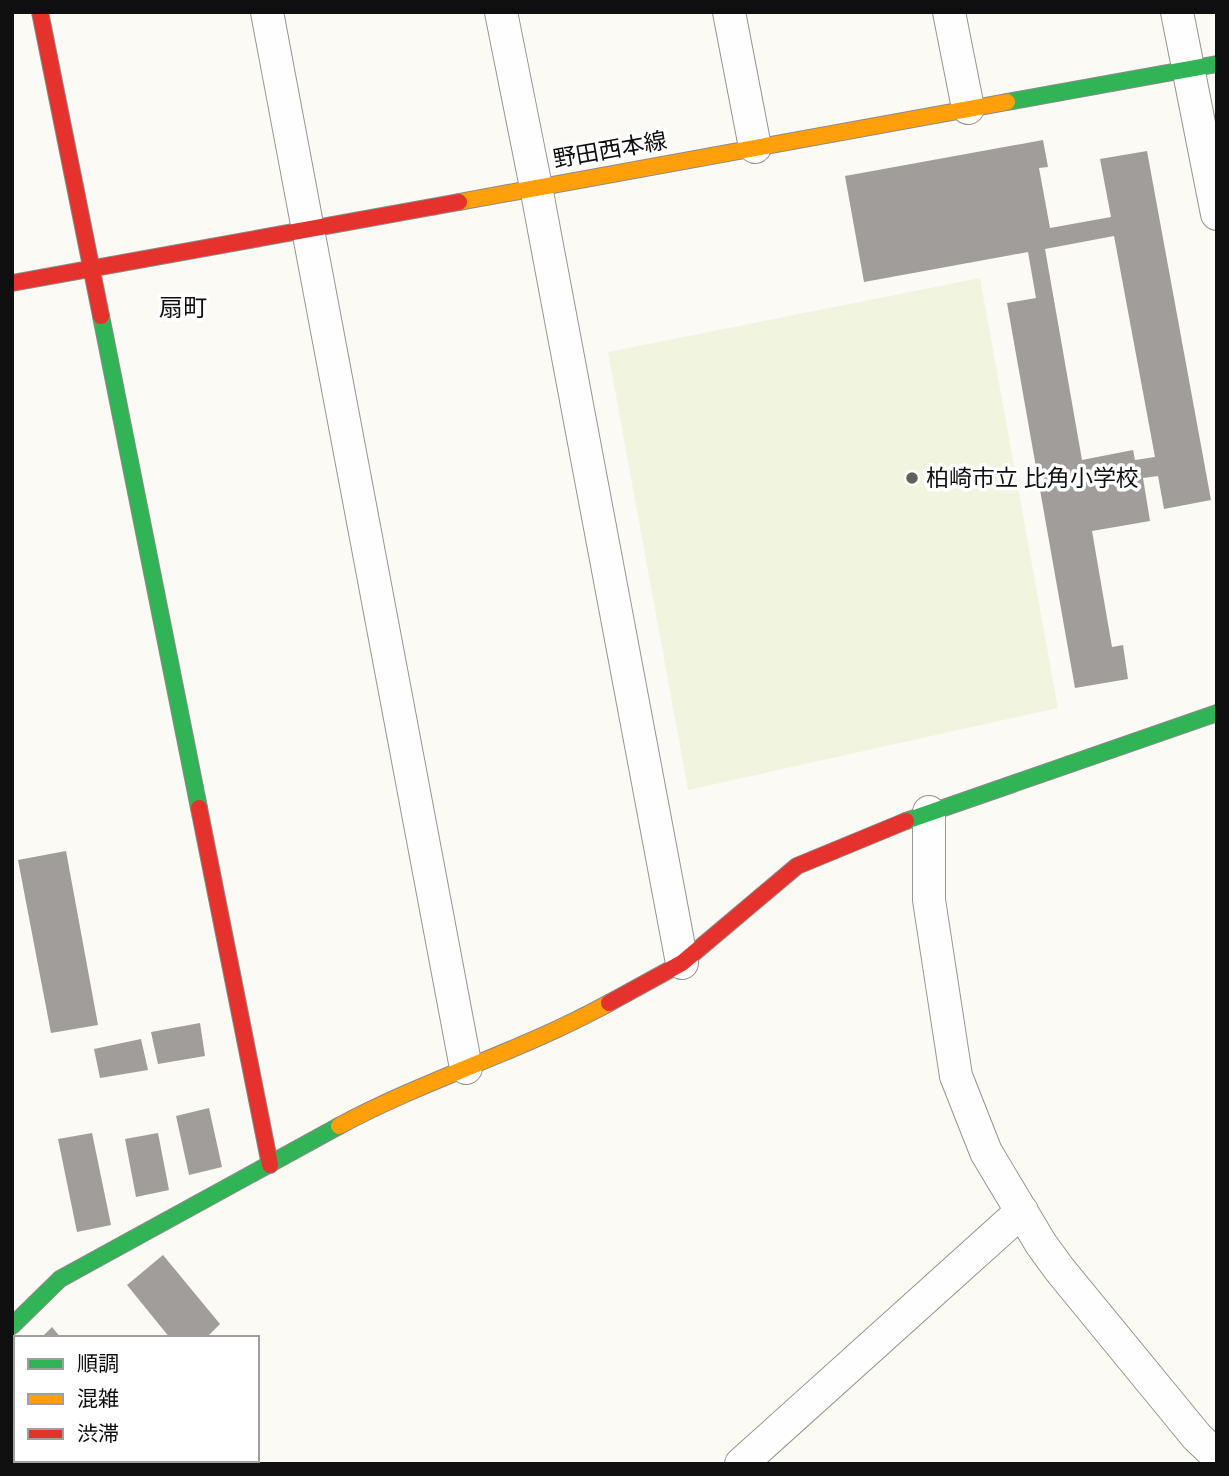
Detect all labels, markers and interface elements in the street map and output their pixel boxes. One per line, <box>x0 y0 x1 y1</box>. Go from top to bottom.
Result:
street label: 野田西本線 <box>551 128 669 172</box>
district label: 扇町 <box>159 295 207 321</box>
place label: 柏崎市立 比角小学校 <box>926 466 1139 491</box>
marker: 柏崎市立 比角小学校 <box>904 470 920 486</box>
legend <box>14 1336 259 1462</box>
text: 順調 <box>77 1352 119 1376</box>
text: 混雑 <box>77 1387 119 1411</box>
text: 渋滞 <box>77 1422 119 1446</box>

